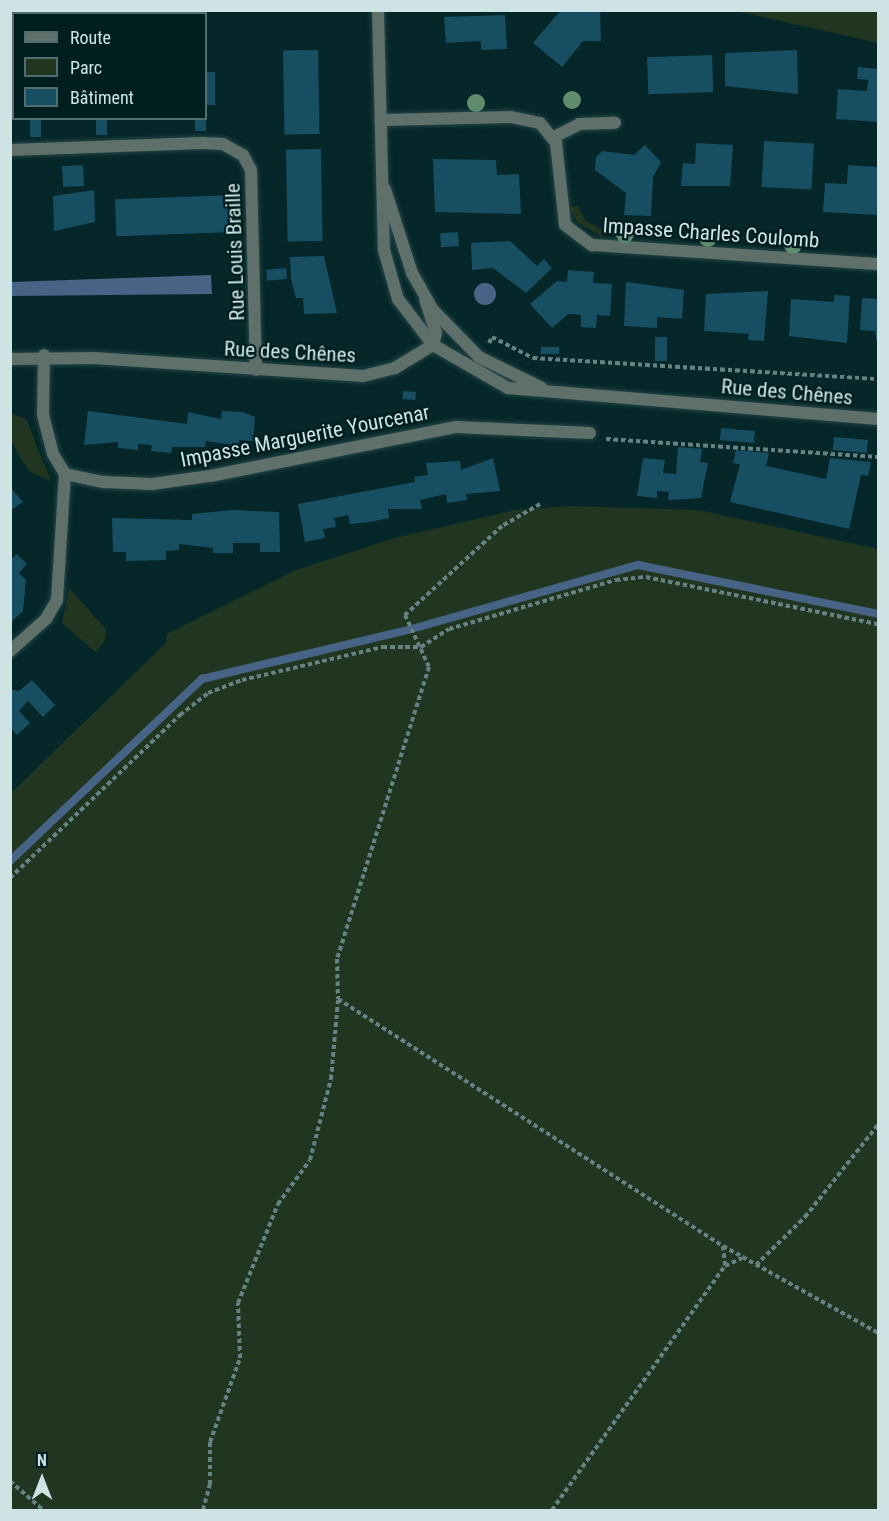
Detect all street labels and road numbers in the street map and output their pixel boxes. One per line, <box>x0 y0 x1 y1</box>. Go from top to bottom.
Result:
street label: Rue Louis Braille <box>220 183 250 321</box>
street label: Impasse Charles Coulomb <box>602 213 820 253</box>
street label: Rue des Chênes <box>223 336 357 368</box>
street label: Rue des Chênes <box>720 374 854 410</box>
street label: Impasse Marguerite Yourcenar <box>178 399 432 473</box>

